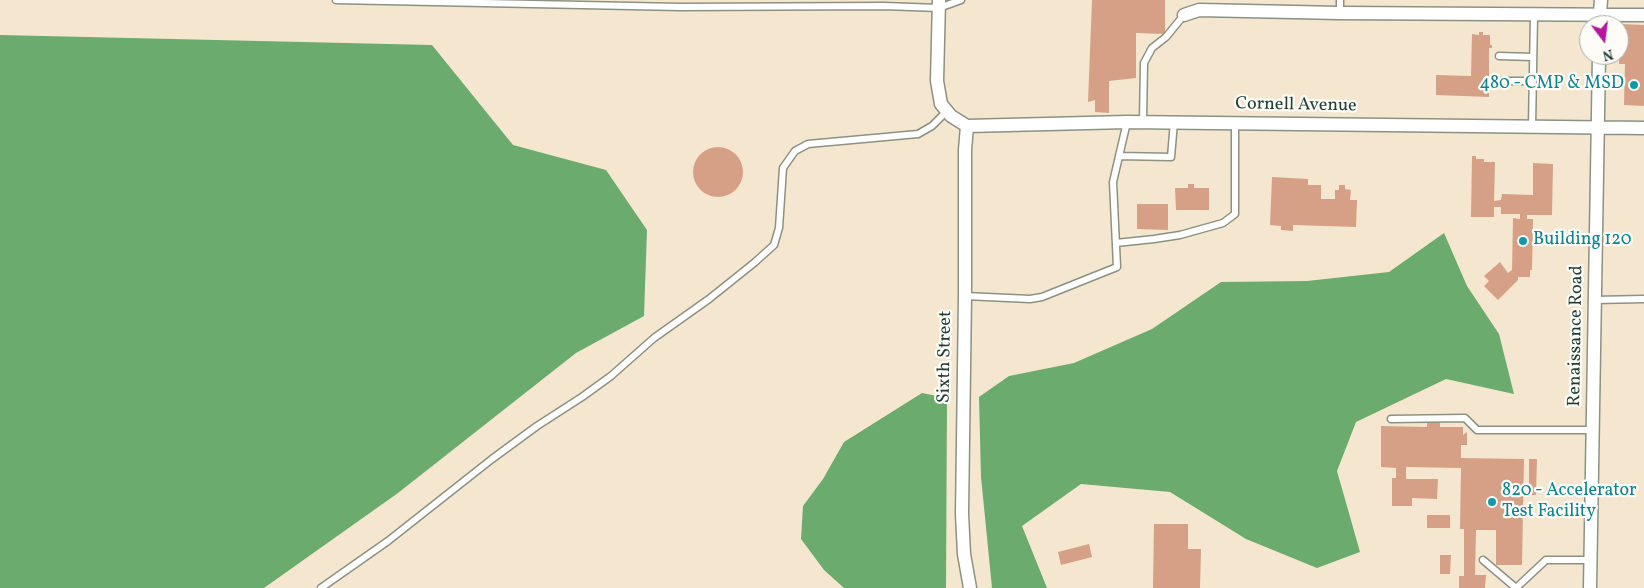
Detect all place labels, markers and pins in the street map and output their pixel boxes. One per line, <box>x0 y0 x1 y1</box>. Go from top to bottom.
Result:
place label: 480 - CMP & MSD <box>1480 74 1624 96</box>
marker: 480 - CMP & MSD <box>1628 79 1640 91</box>
place label: Building 120 <box>1533 230 1632 252</box>
marker: Building 120 <box>1517 235 1529 247</box>
place label: 820 - Accelerator Test Facility <box>1502 481 1637 524</box>
marker: 820 - Accelerator Test Facility <box>1486 496 1498 508</box>

